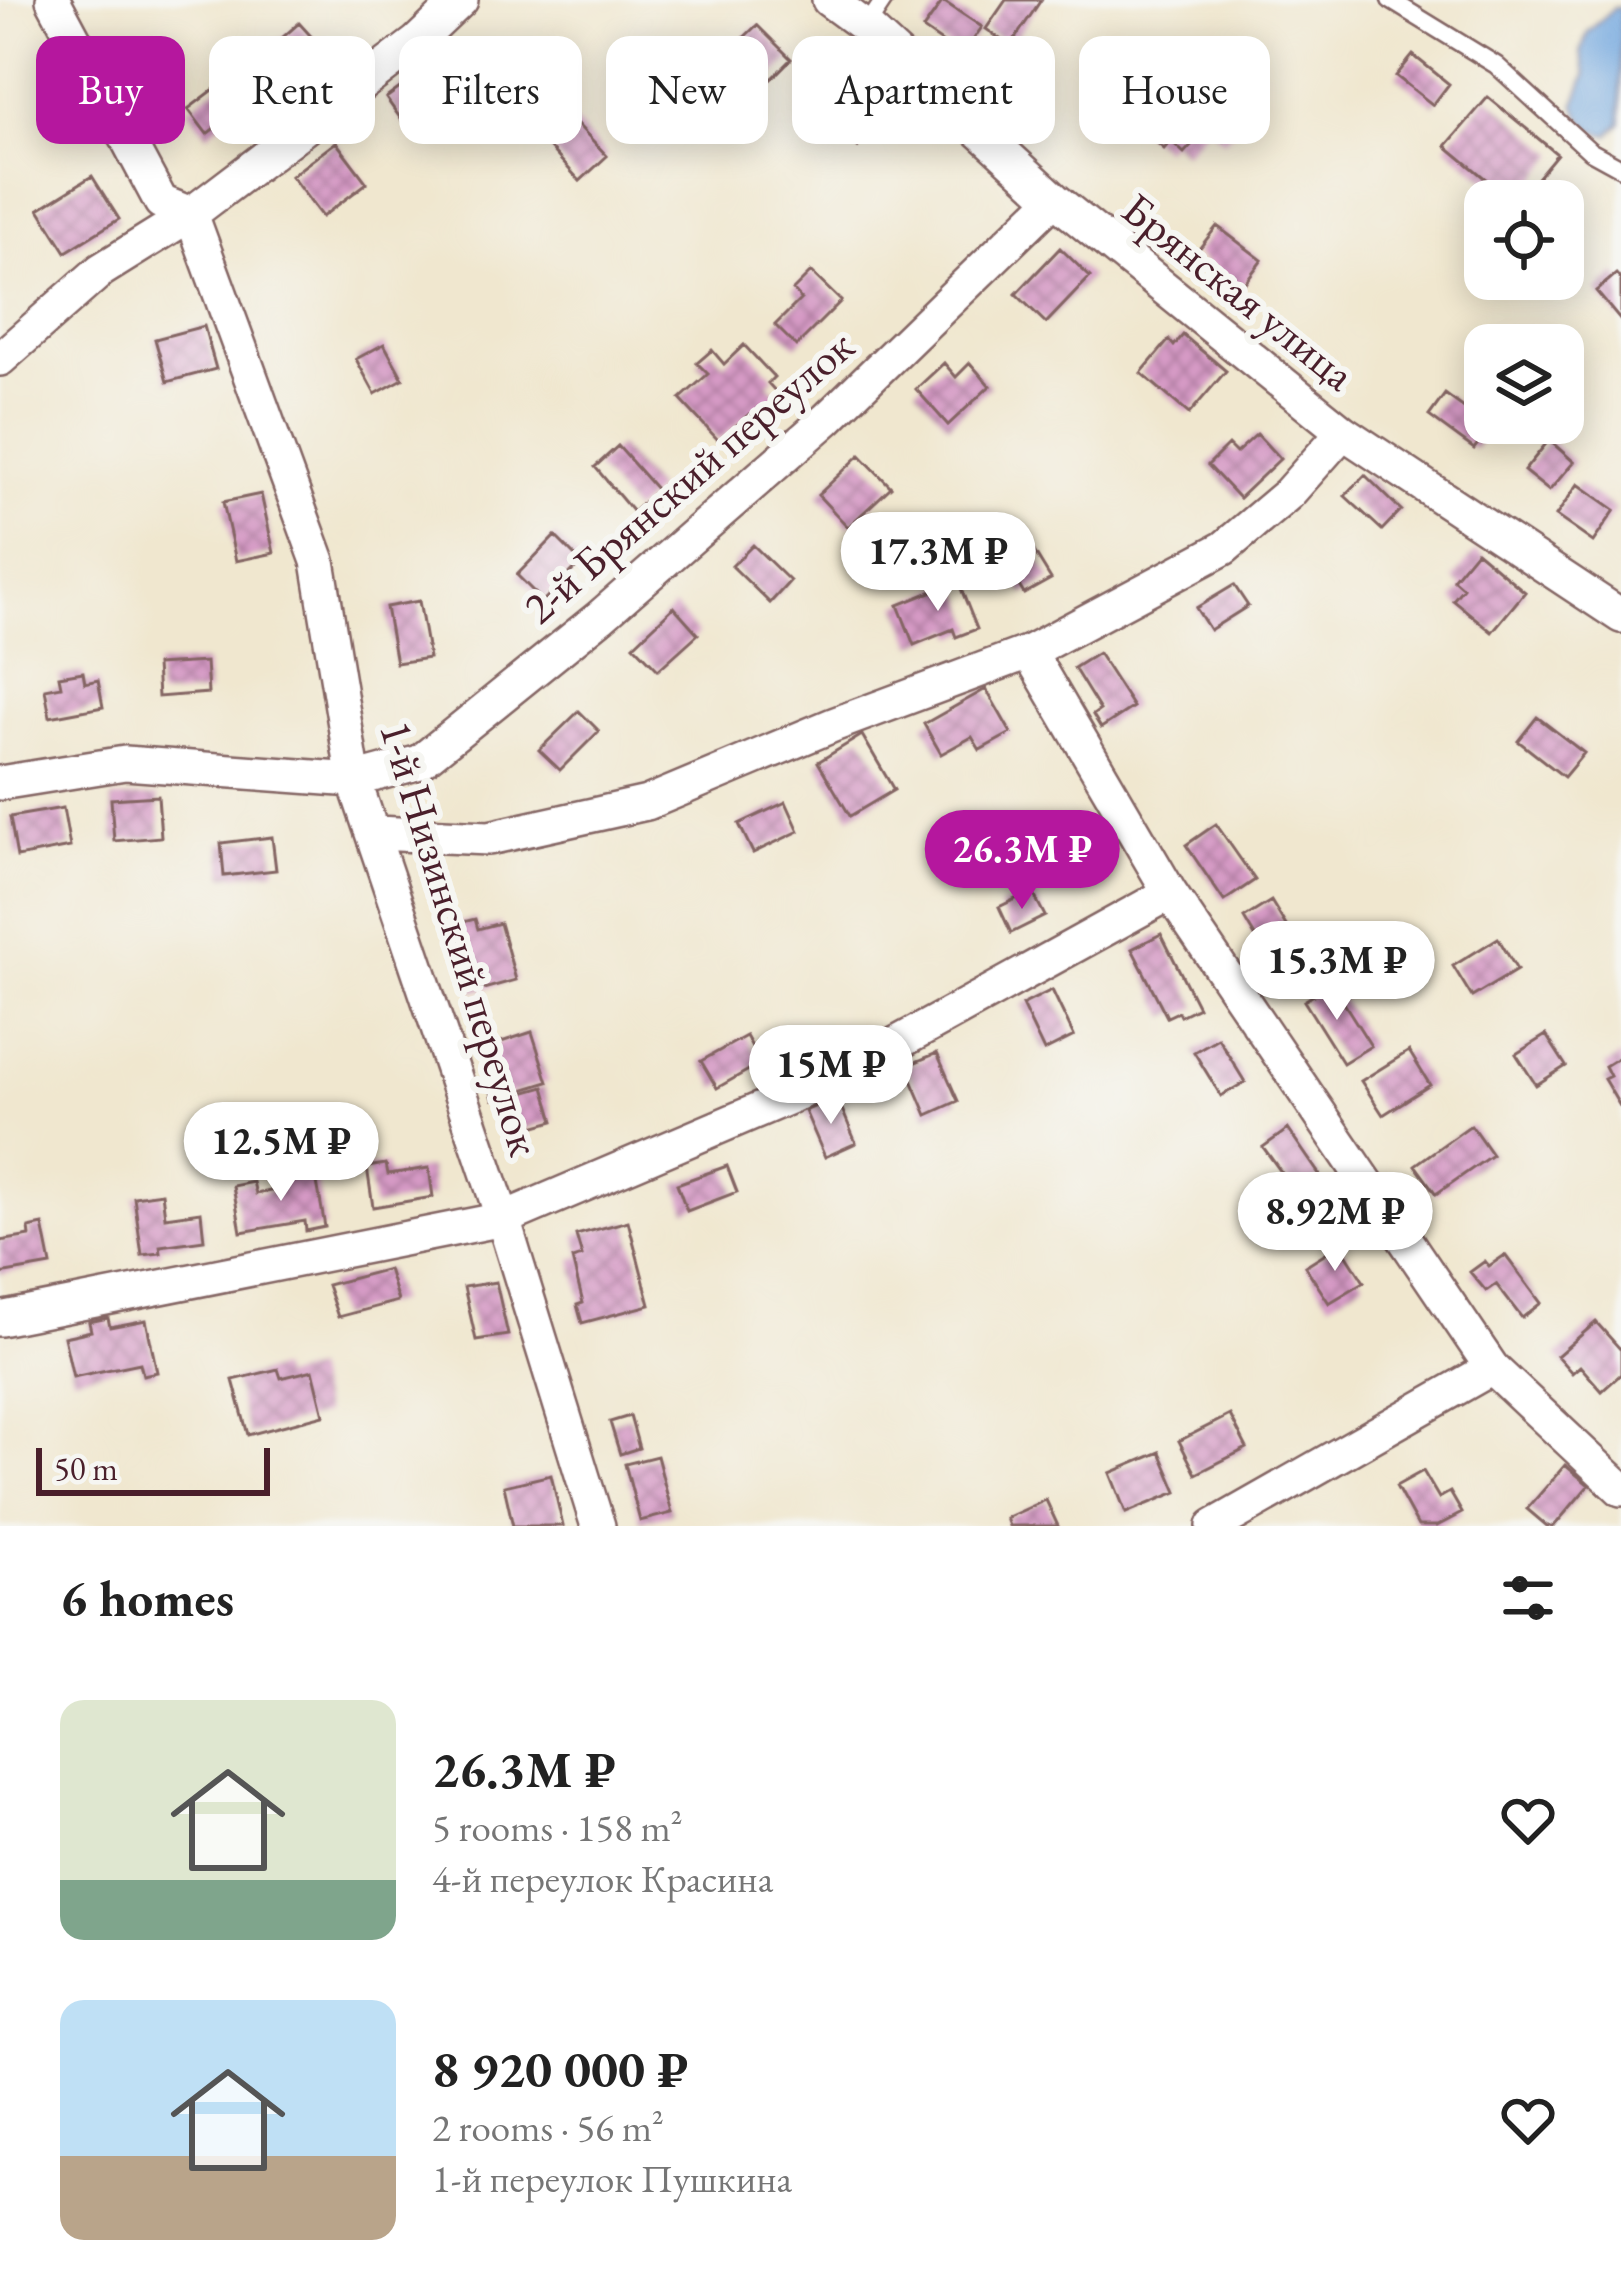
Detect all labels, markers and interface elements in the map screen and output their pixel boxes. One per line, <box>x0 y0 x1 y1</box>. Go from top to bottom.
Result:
chip: Buy <box>36 36 185 144</box>
chip: Rent <box>209 36 375 144</box>
chip: Filters <box>399 36 582 144</box>
chip: New <box>606 36 768 144</box>
chip: Apartment <box>792 36 1055 144</box>
chip: House <box>1079 36 1270 144</box>
street label: Брянская улица <box>1111 179 1367 403</box>
map controls <box>1464 180 1584 444</box>
button: locate <box>1464 180 1584 300</box>
street label: 2-й Брянский переулок <box>510 316 866 636</box>
button: layers <box>1464 324 1584 444</box>
pin: 17.3M ₽ <box>827 512 1049 614</box>
text: 17.3M ₽ <box>868 525 1008 576</box>
street label: 1-й Низинский переулок <box>367 713 555 1163</box>
pin: 26.3M ₽ <box>911 810 1133 912</box>
text: 26.3M ₽ <box>952 823 1092 874</box>
pin: 15.3M ₽ <box>1226 921 1448 1023</box>
text: 15.3M ₽ <box>1267 934 1407 985</box>
pin: 15M ₽ <box>747 1025 915 1127</box>
text: 15M ₽ <box>776 1038 886 1089</box>
pin: 12.5M ₽ <box>170 1102 392 1204</box>
text: 12.5M ₽ <box>211 1115 351 1166</box>
pin: 8.92M ₽ <box>1224 1172 1446 1274</box>
text: 8.92M ₽ <box>1265 1185 1405 1236</box>
scale bar <box>36 1442 270 1495</box>
text: 50 m <box>54 1447 118 1490</box>
text: 6 homes <box>60 1565 234 1631</box>
icon: filters <box>1495 1565 1561 1631</box>
text: 26.3M ₽ <box>432 1736 616 1802</box>
icon: home <box>156 1748 300 1892</box>
icon: heart <box>1495 1787 1561 1853</box>
text: 5 rooms · 158 m² <box>432 1802 683 1853</box>
text: 4-й переулок Красина <box>432 1853 773 1904</box>
text: 8 920 000 ₽ <box>432 2036 688 2102</box>
icon: home <box>156 2048 300 2192</box>
icon: heart <box>1495 2087 1561 2153</box>
text: 2 rooms · 56 m² <box>432 2102 664 2153</box>
text: 1-й переулок Пушкина <box>432 2153 792 2204</box>

